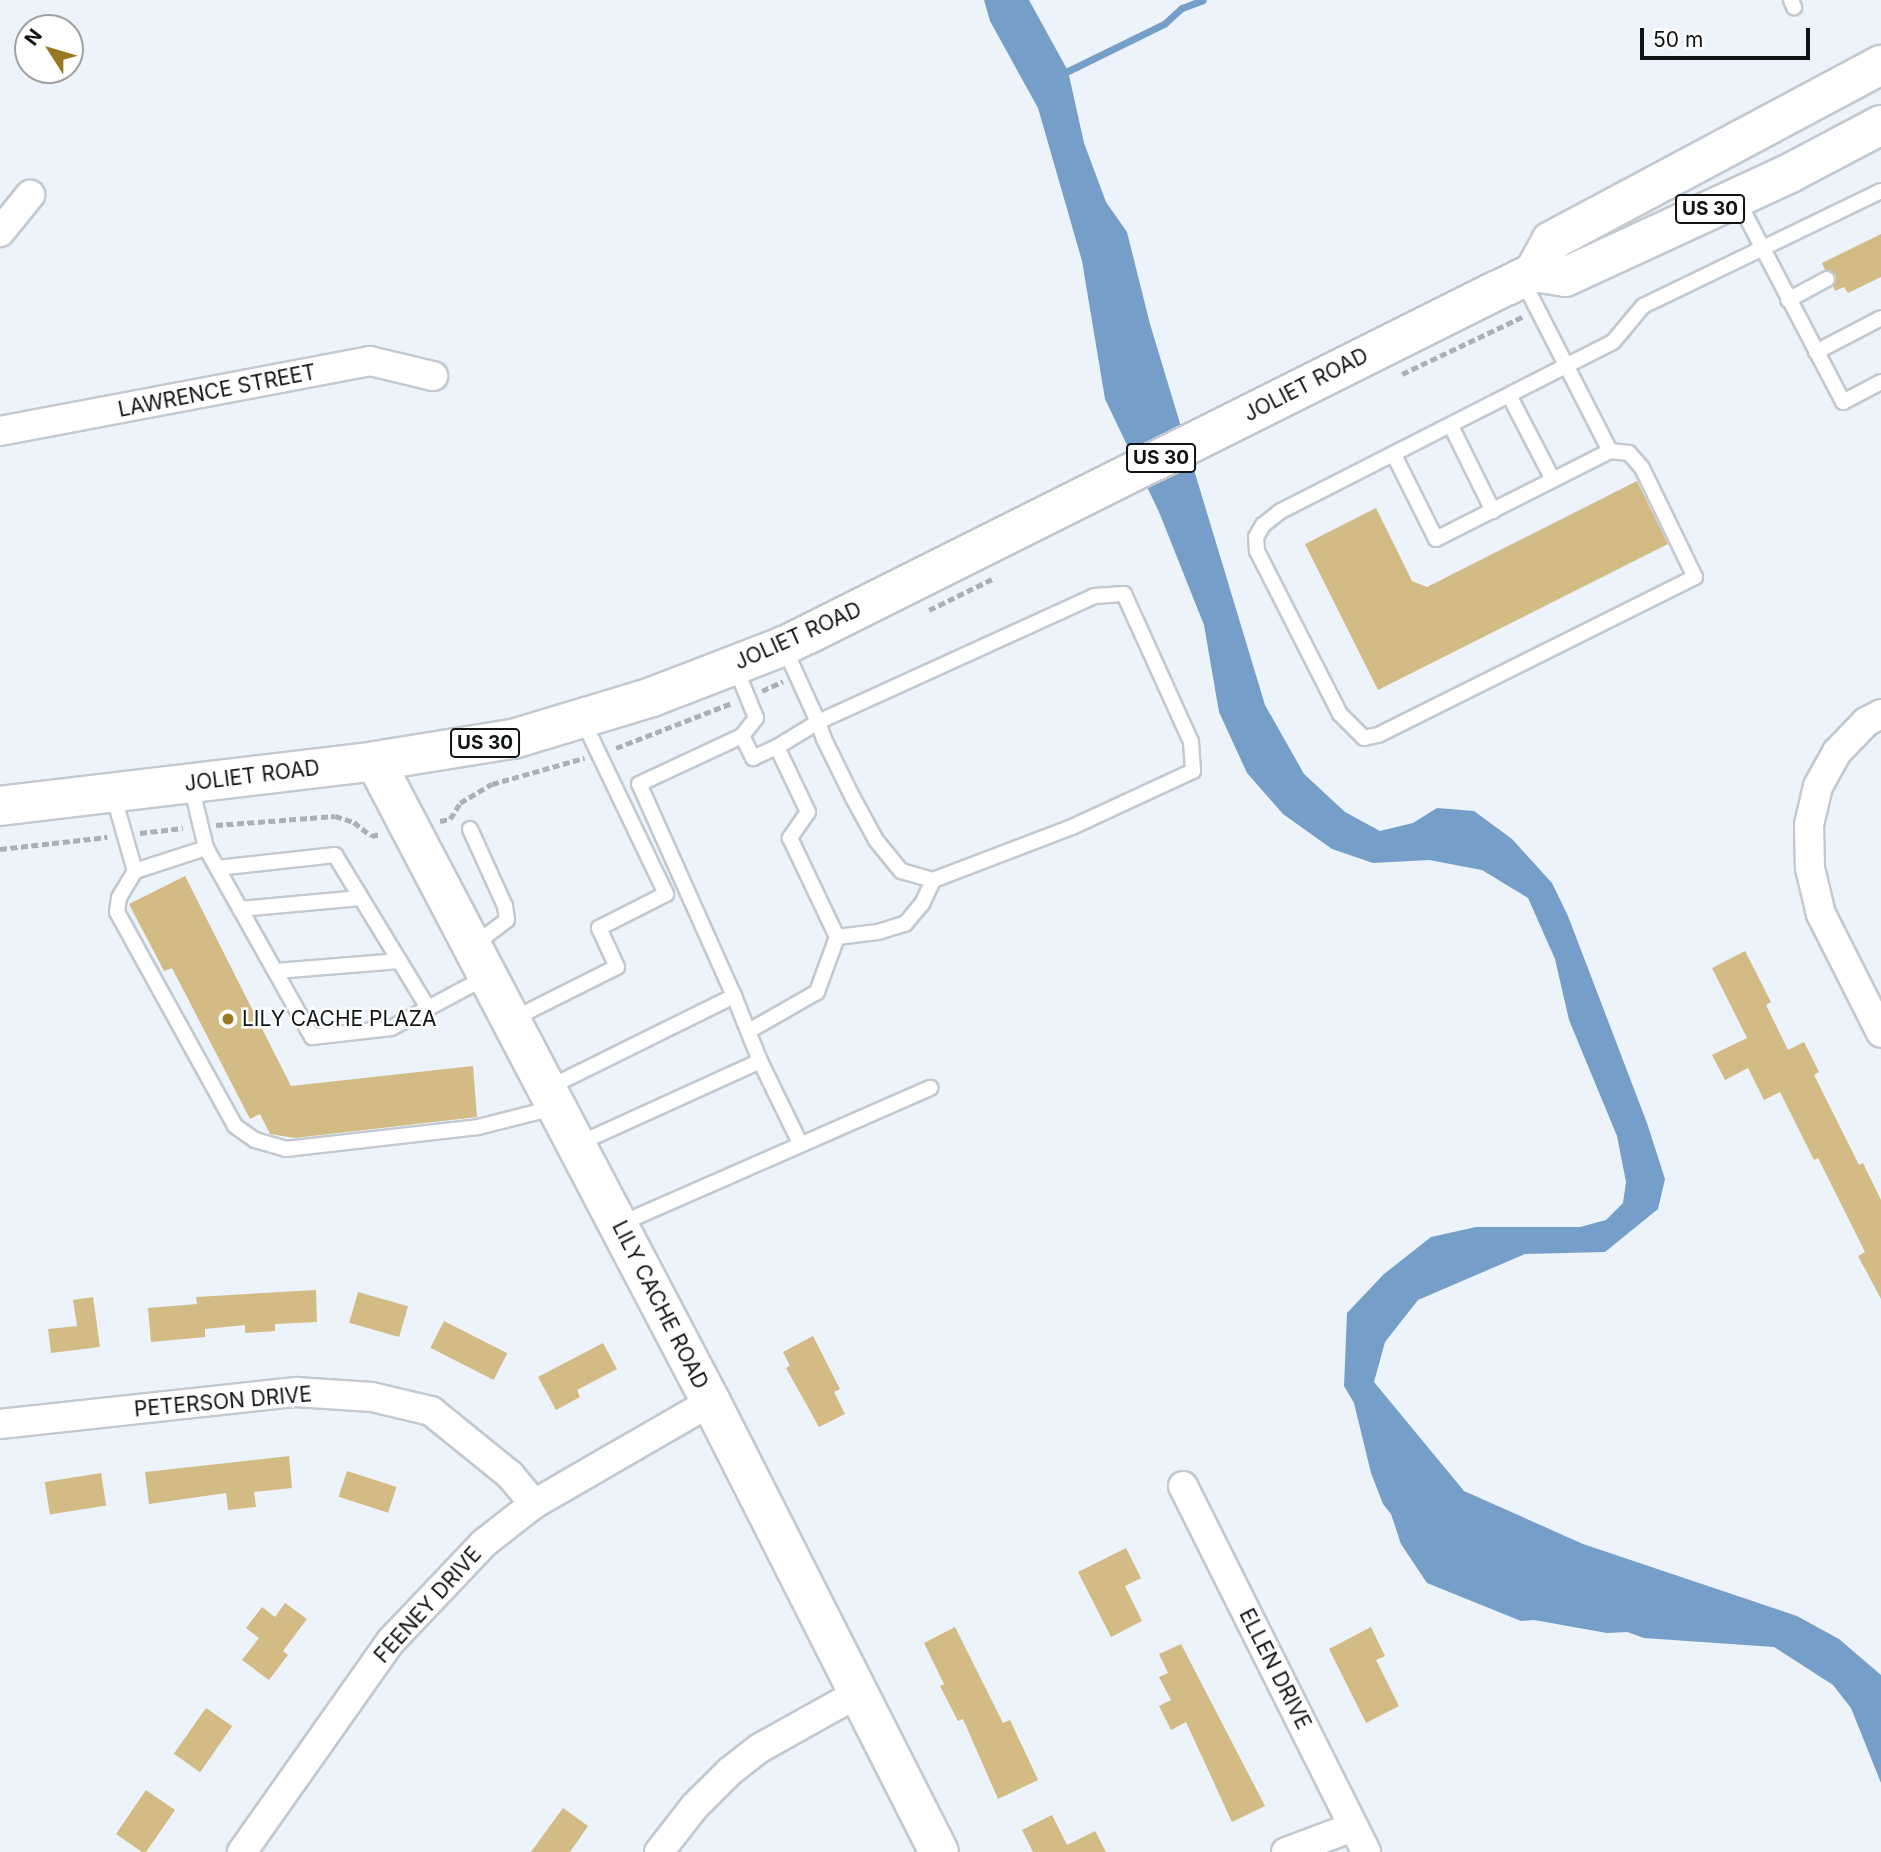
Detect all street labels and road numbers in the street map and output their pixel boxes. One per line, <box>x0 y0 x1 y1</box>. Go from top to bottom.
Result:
road number: US 30 <box>1675 194 1745 224</box>
street label: JOLIET ROAD <box>1240 343 1372 427</box>
street label: LAWRENCE STREET <box>116 359 318 423</box>
road number: US 30 <box>1126 442 1196 474</box>
street label: JOLIET ROAD <box>731 597 865 675</box>
road number: US 30 <box>450 728 520 758</box>
street label: JOLIET ROAD <box>183 755 321 797</box>
street label: LILY CACHE ROAD <box>607 1217 713 1393</box>
street label: PETERSON DRIVE <box>133 1382 313 1422</box>
street label: FEENEY DRIVE <box>369 1542 487 1668</box>
street label: ELLEN DRIVE <box>1234 1604 1316 1734</box>

